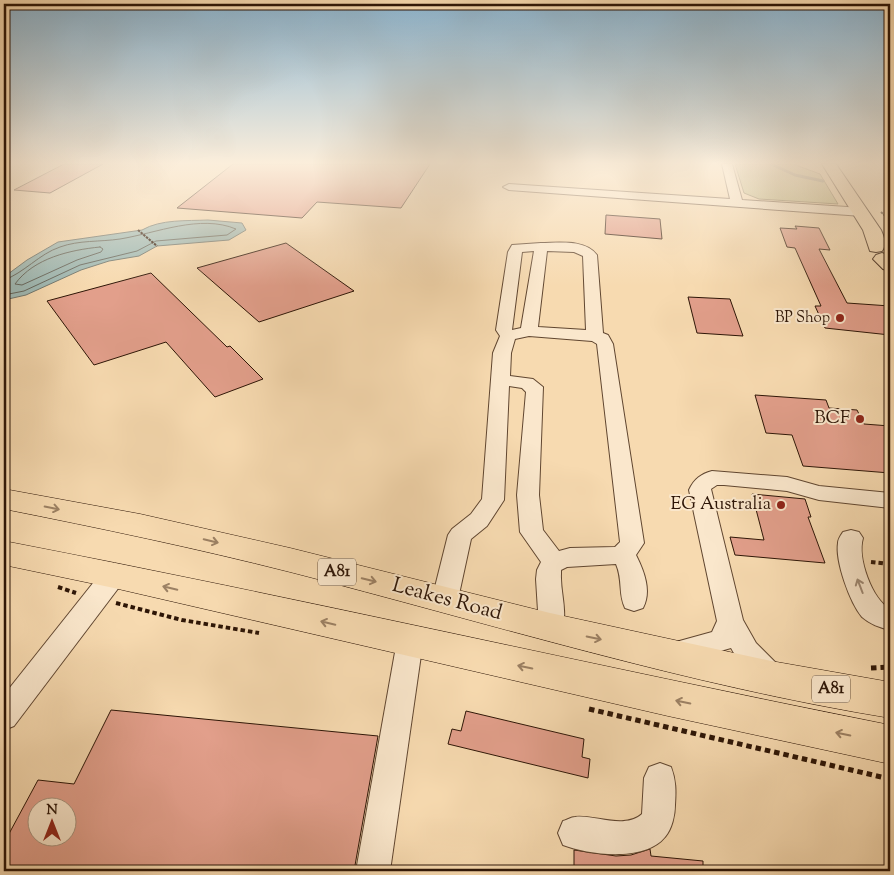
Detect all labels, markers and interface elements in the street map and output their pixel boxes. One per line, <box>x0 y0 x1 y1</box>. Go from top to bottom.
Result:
place label: BP Shop <box>775 308 830 329</box>
marker: BP Shop <box>834 312 846 324</box>
place label: BCF <box>814 406 850 432</box>
marker: BCF <box>854 413 866 425</box>
place label: EG Australia <box>670 492 771 518</box>
marker: EG Australia <box>775 499 787 511</box>
one-way arrow <box>43 504 59 513</box>
one-way arrow <box>202 537 218 546</box>
road number: A81 <box>318 558 356 586</box>
street label: Leakes Road <box>389 571 506 629</box>
one-way arrow <box>360 576 376 585</box>
one-way arrow <box>855 578 864 594</box>
one-way arrow <box>162 582 178 592</box>
one-way arrow <box>321 618 337 627</box>
one-way arrow <box>585 634 601 643</box>
one-way arrow <box>517 662 533 671</box>
road number: A81 <box>812 676 850 702</box>
one-way arrow <box>676 696 692 706</box>
one-way arrow <box>835 729 851 739</box>
north arrow <box>28 798 78 848</box>
text: N <box>46 801 58 821</box>

